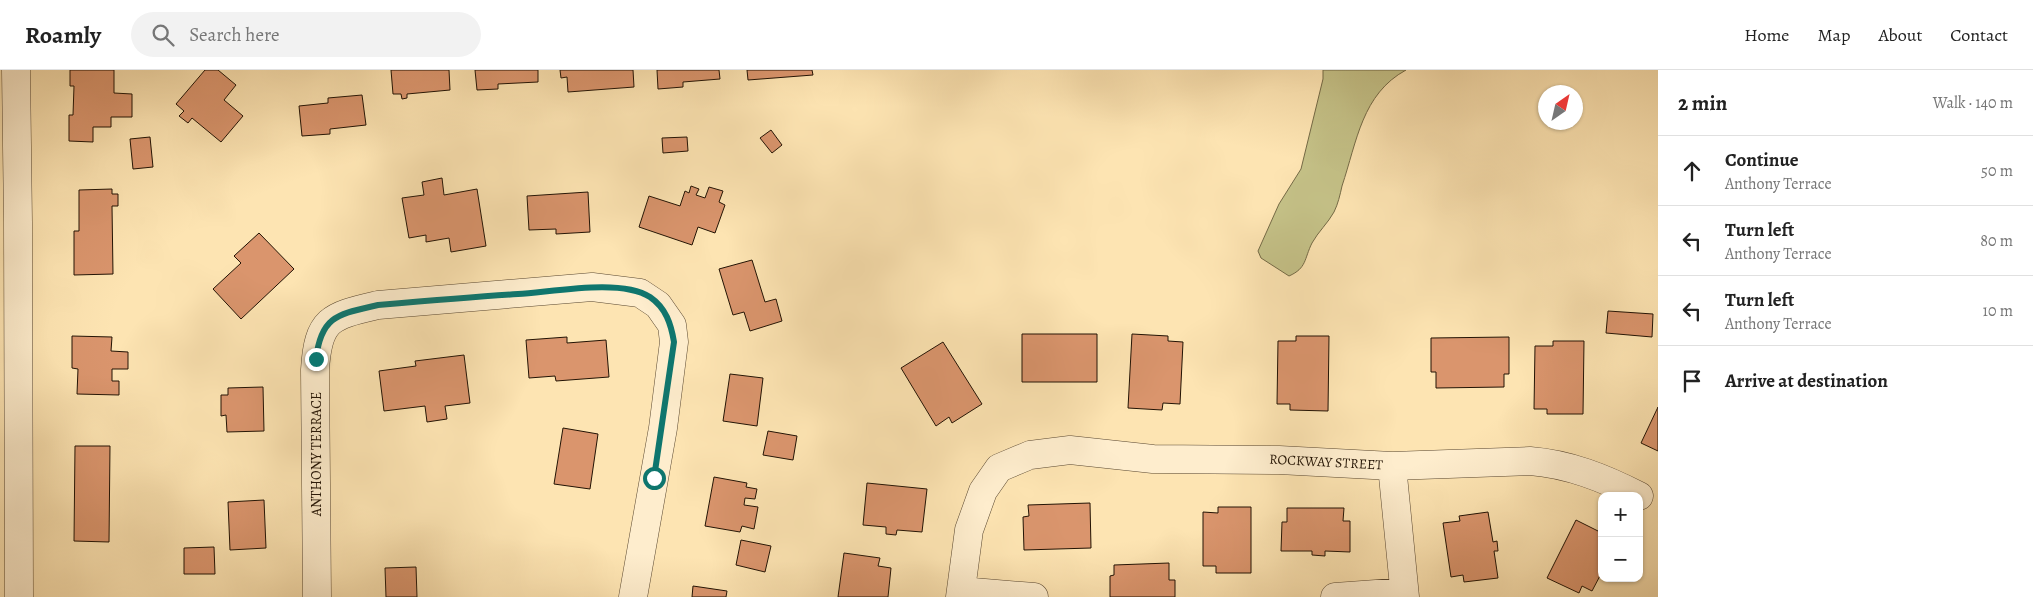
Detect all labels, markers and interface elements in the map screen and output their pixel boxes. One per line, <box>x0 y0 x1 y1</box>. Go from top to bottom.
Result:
search box <box>131 12 481 57</box>
text: Roamly <box>25 19 101 51</box>
icon: search <box>149 21 177 49</box>
text: Search here <box>189 22 280 48</box>
text: Home <box>1744 23 1789 47</box>
text: Map <box>1817 23 1850 47</box>
text: About <box>1878 23 1922 47</box>
text: Contact <box>1950 23 2008 47</box>
north arrow <box>1538 85 1583 130</box>
text: 2 min <box>1678 89 1727 117</box>
text: Walk · 140 m <box>1933 92 2013 114</box>
text: Continue <box>1725 147 1799 173</box>
icon: ahead <box>1678 157 1706 185</box>
text: 50 m <box>1981 160 2013 182</box>
text: Anthony Terrace <box>1725 173 1832 195</box>
text: Turn left <box>1725 217 1794 243</box>
icon: left <box>1678 227 1706 255</box>
text: 80 m <box>1980 230 2013 252</box>
text: Anthony Terrace <box>1725 243 1832 265</box>
text: Turn left <box>1725 287 1794 313</box>
icon: left <box>1678 297 1706 325</box>
text: 10 m <box>1983 300 2013 322</box>
text: Anthony Terrace <box>1725 313 1832 335</box>
route end <box>305 348 328 371</box>
icon: arrive <box>1678 367 1706 395</box>
text: Arrive at destination <box>1725 368 1888 394</box>
street label: ANTHONY TERRACE <box>307 392 326 517</box>
street label: ROCKWAY STREET <box>1269 450 1384 474</box>
route start <box>643 467 666 490</box>
map controls <box>1598 492 1643 582</box>
button: + <box>1598 492 1643 537</box>
button: − <box>1598 537 1643 582</box>

